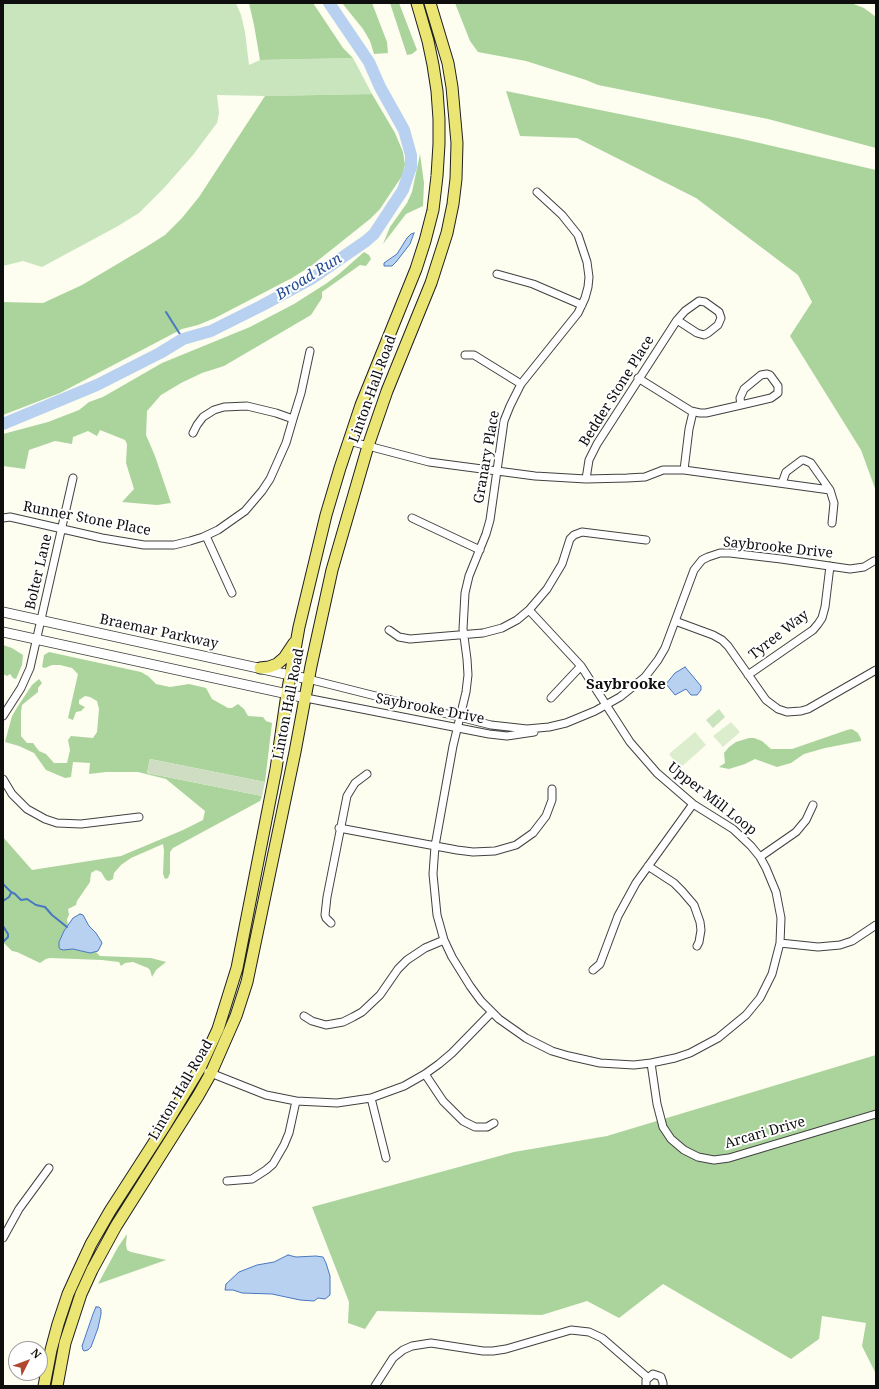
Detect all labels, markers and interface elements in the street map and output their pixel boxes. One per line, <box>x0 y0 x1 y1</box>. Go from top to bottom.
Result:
water label: Broad Run <box>273 250 345 304</box>
street label: Linton Hall Road <box>346 333 400 445</box>
street label: Bedder Stone Place <box>576 333 658 449</box>
street label: Granary Place <box>471 409 503 505</box>
street label: Runner Stone Place <box>22 498 152 540</box>
street label: Bolter Lane <box>22 532 56 612</box>
street label: Saybrooke Drive <box>722 534 834 562</box>
street label: Tyree Way <box>746 607 812 663</box>
street label: Braemar Parkway <box>98 611 220 653</box>
street label: Linton Hall Road <box>270 647 308 761</box>
district label: Saybrooke <box>586 676 666 694</box>
street label: Saybrooke Drive <box>374 690 486 728</box>
street label: Upper Mill Loop <box>664 759 760 839</box>
street label: Linton Hall Road <box>145 1037 217 1143</box>
street label: Arcari Drive <box>723 1114 807 1152</box>
north arrow <box>8 1341 48 1381</box>
text: N <box>28 1345 45 1362</box>

